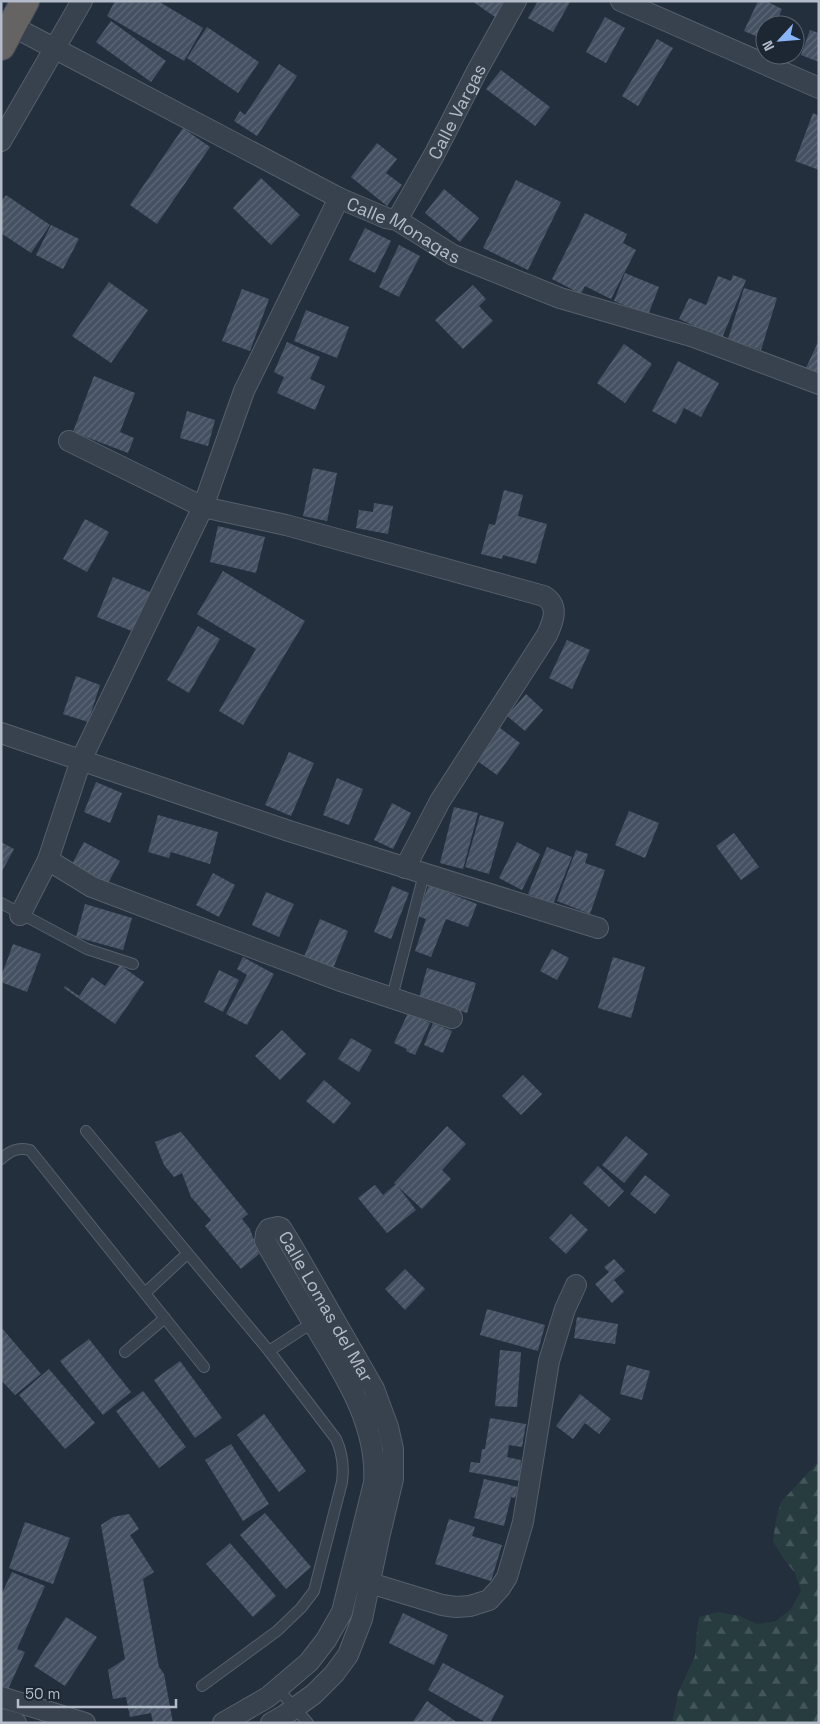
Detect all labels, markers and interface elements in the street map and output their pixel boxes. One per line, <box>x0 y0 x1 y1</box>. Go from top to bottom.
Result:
north arrow <box>755 15 805 65</box>
text: N <box>758 38 778 54</box>
street label: Calle Vargas <box>422 59 490 163</box>
street label: Calle Monagas <box>344 191 464 268</box>
street label: Calle Lomas del Mar <box>274 1226 379 1386</box>
scale bar <box>18 1676 175 1708</box>
text: 50 m <box>25 1684 60 1703</box>

